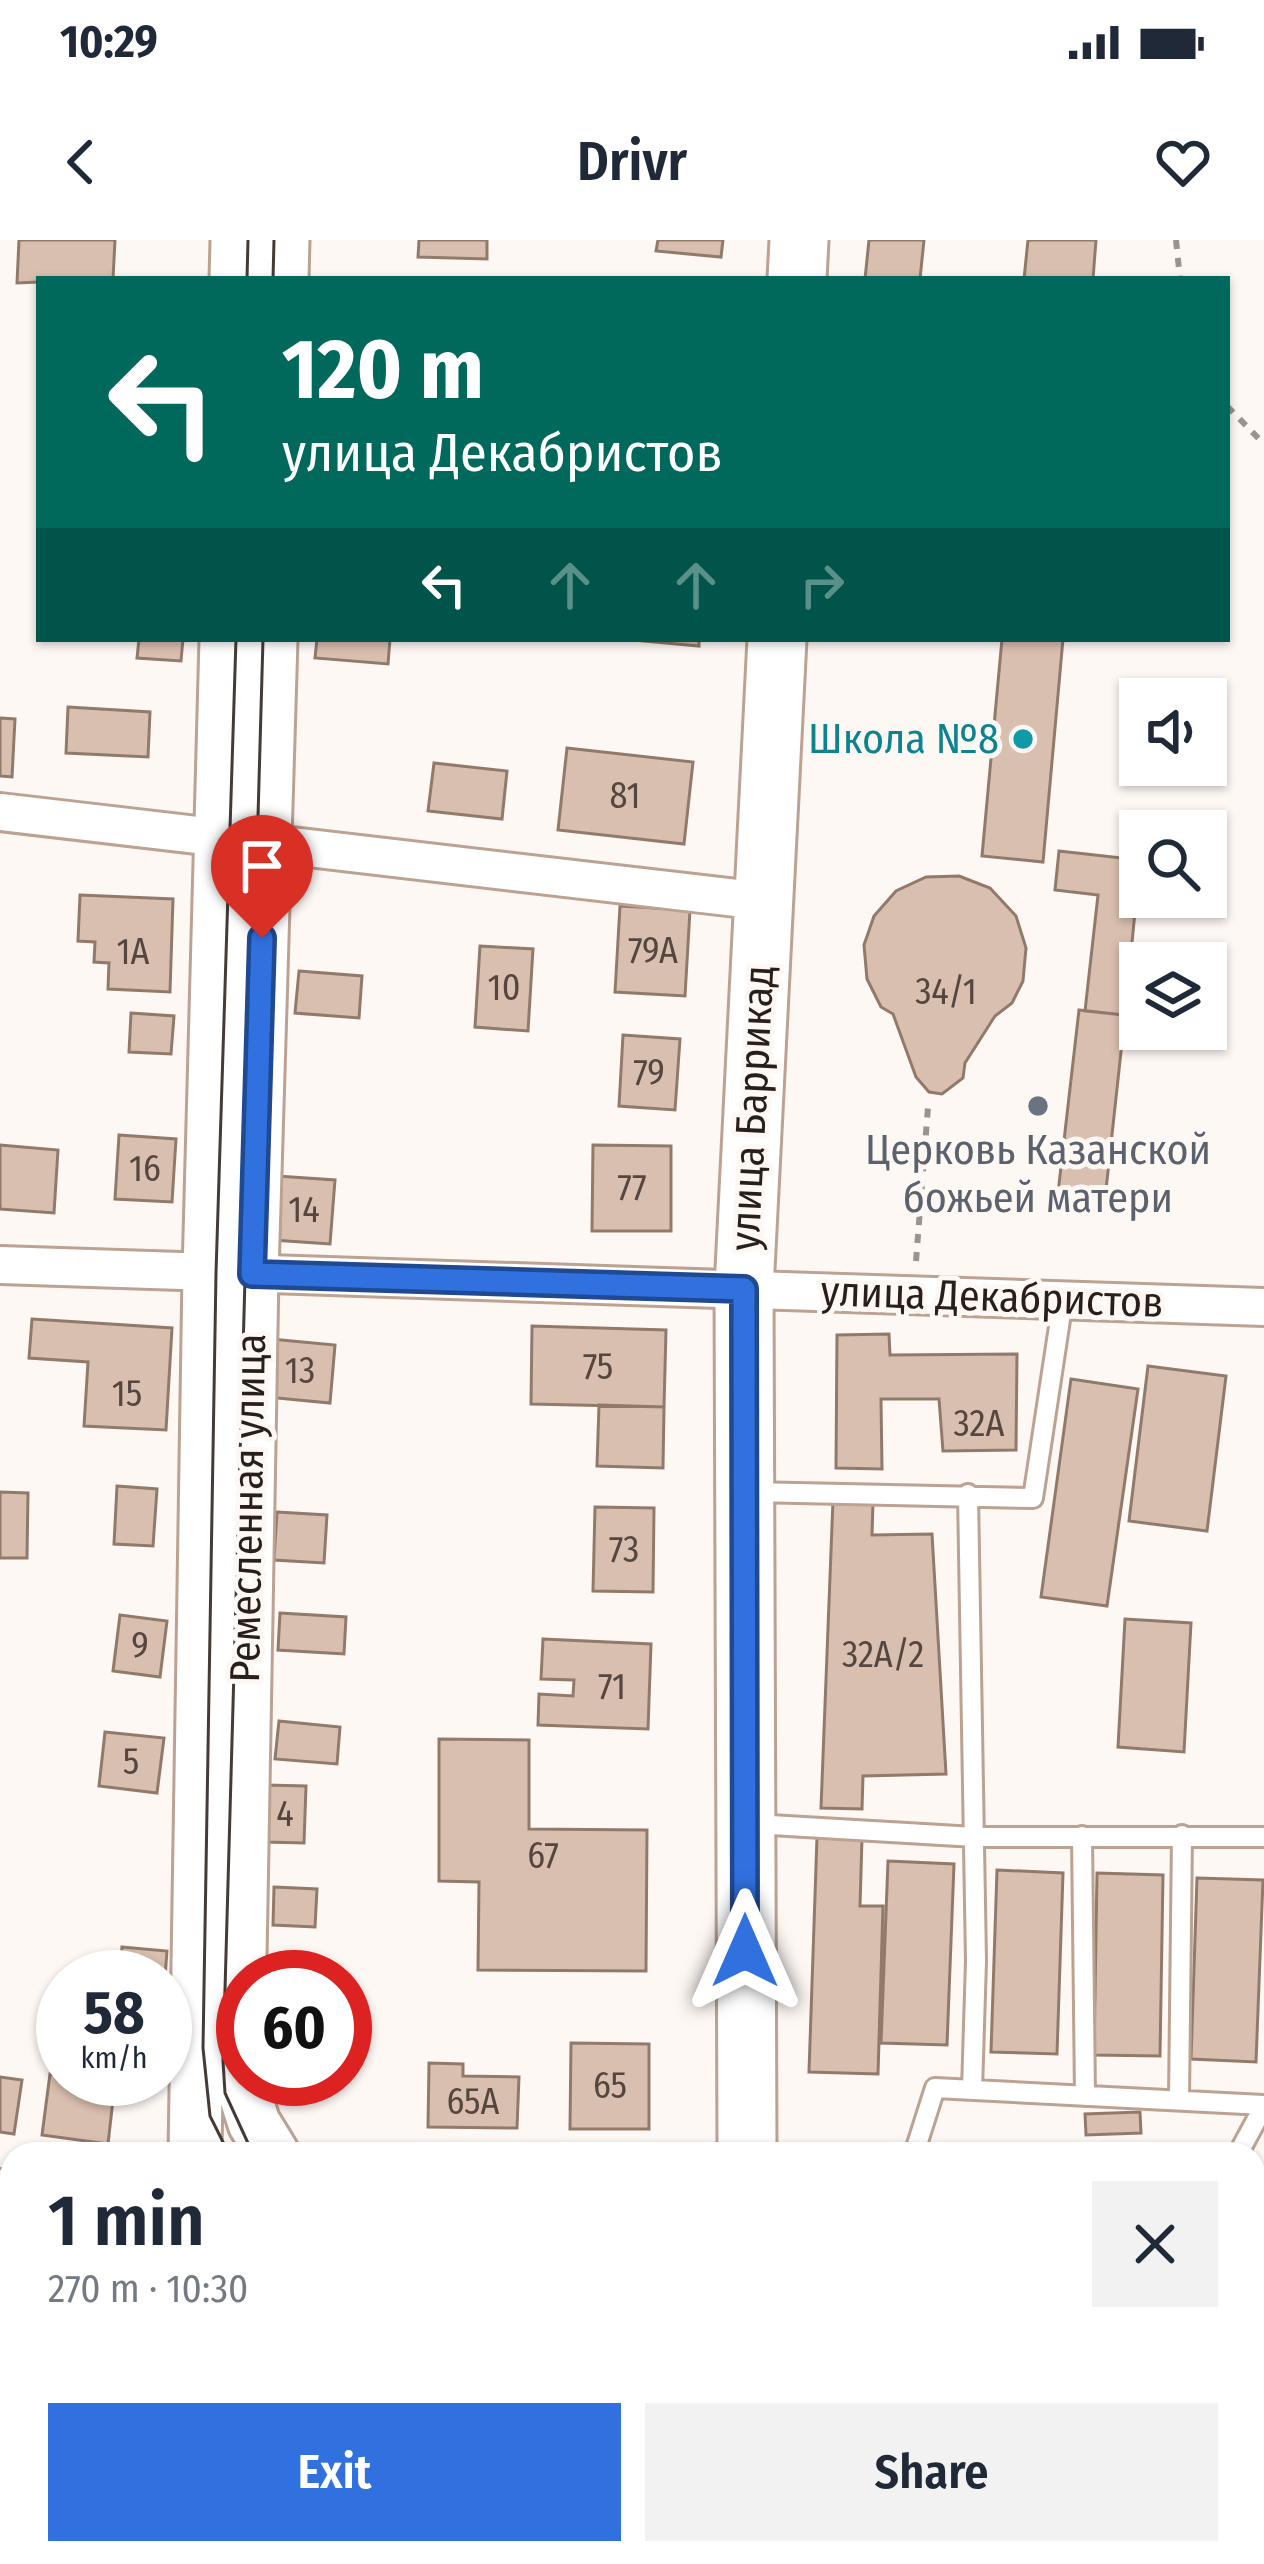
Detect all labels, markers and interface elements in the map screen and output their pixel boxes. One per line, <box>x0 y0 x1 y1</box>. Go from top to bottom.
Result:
text: 10:29 <box>60 15 158 69</box>
icon: back <box>48 129 114 195</box>
icon: heart <box>1150 129 1216 195</box>
text: Drivr <box>577 130 687 194</box>
text: 120 m <box>282 319 484 420</box>
icon: left <box>84 324 240 480</box>
text: улица Декабристов <box>282 421 723 485</box>
icon: left <box>411 552 477 618</box>
icon: ahead <box>537 552 603 618</box>
icon: ahead <box>663 552 729 618</box>
icon: right <box>789 552 855 618</box>
map controls <box>1119 678 1227 1050</box>
button: sound <box>1119 678 1227 786</box>
place label: Школа №8 <box>808 714 999 764</box>
marker: Школа №8 <box>1010 726 1036 752</box>
house number: 81 <box>609 774 641 818</box>
button: search <box>1119 810 1227 918</box>
pin <box>211 815 313 938</box>
icon: arrive <box>229 833 295 899</box>
house number: 79А <box>628 929 678 973</box>
house number: 1А <box>117 930 150 974</box>
button: layers <box>1119 942 1227 1050</box>
street label: улица Баррикад <box>720 964 784 1252</box>
house number: 10 <box>488 966 520 1010</box>
house number: 34/1 <box>915 970 977 1014</box>
house number: 79 <box>633 1051 665 1095</box>
marker: Церковь Казанской божьей матери <box>1025 1093 1051 1119</box>
place label: Церковь Казанской божьей матери <box>865 1125 1211 1223</box>
house number: 16 <box>129 1147 161 1191</box>
house number: 77 <box>617 1166 647 1210</box>
house number: 14 <box>288 1188 320 1232</box>
street label: улица Декабристов <box>820 1266 1164 1328</box>
street label: Ремесленная улица <box>220 1333 276 1683</box>
house number: 75 <box>583 1345 613 1389</box>
house number: 13 <box>285 1349 315 1393</box>
house number: 15 <box>112 1372 142 1416</box>
house number: 32А <box>954 1402 1004 1446</box>
house number: 73 <box>609 1528 639 1572</box>
house number: 9 <box>131 1624 149 1668</box>
house number: 32А/2 <box>842 1633 924 1677</box>
house number: 71 <box>598 1665 626 1709</box>
house number: 5 <box>123 1740 139 1784</box>
house number: 4 <box>276 1792 294 1836</box>
house number: 67 <box>527 1834 559 1878</box>
position arrow <box>682 1888 808 2014</box>
speed limit sign: 60 <box>216 1950 372 2106</box>
text: 58 <box>83 1977 145 2049</box>
text: km/h <box>81 2040 147 2076</box>
house number: 65 <box>593 2064 627 2108</box>
house number: 65А <box>446 2080 500 2124</box>
text: 1 min <box>48 2178 205 2264</box>
button: close <box>1092 2181 1218 2307</box>
text: 270 m · 10:30 <box>48 2266 248 2312</box>
button: Exit <box>48 2403 621 2541</box>
button: Share <box>645 2403 1218 2541</box>

